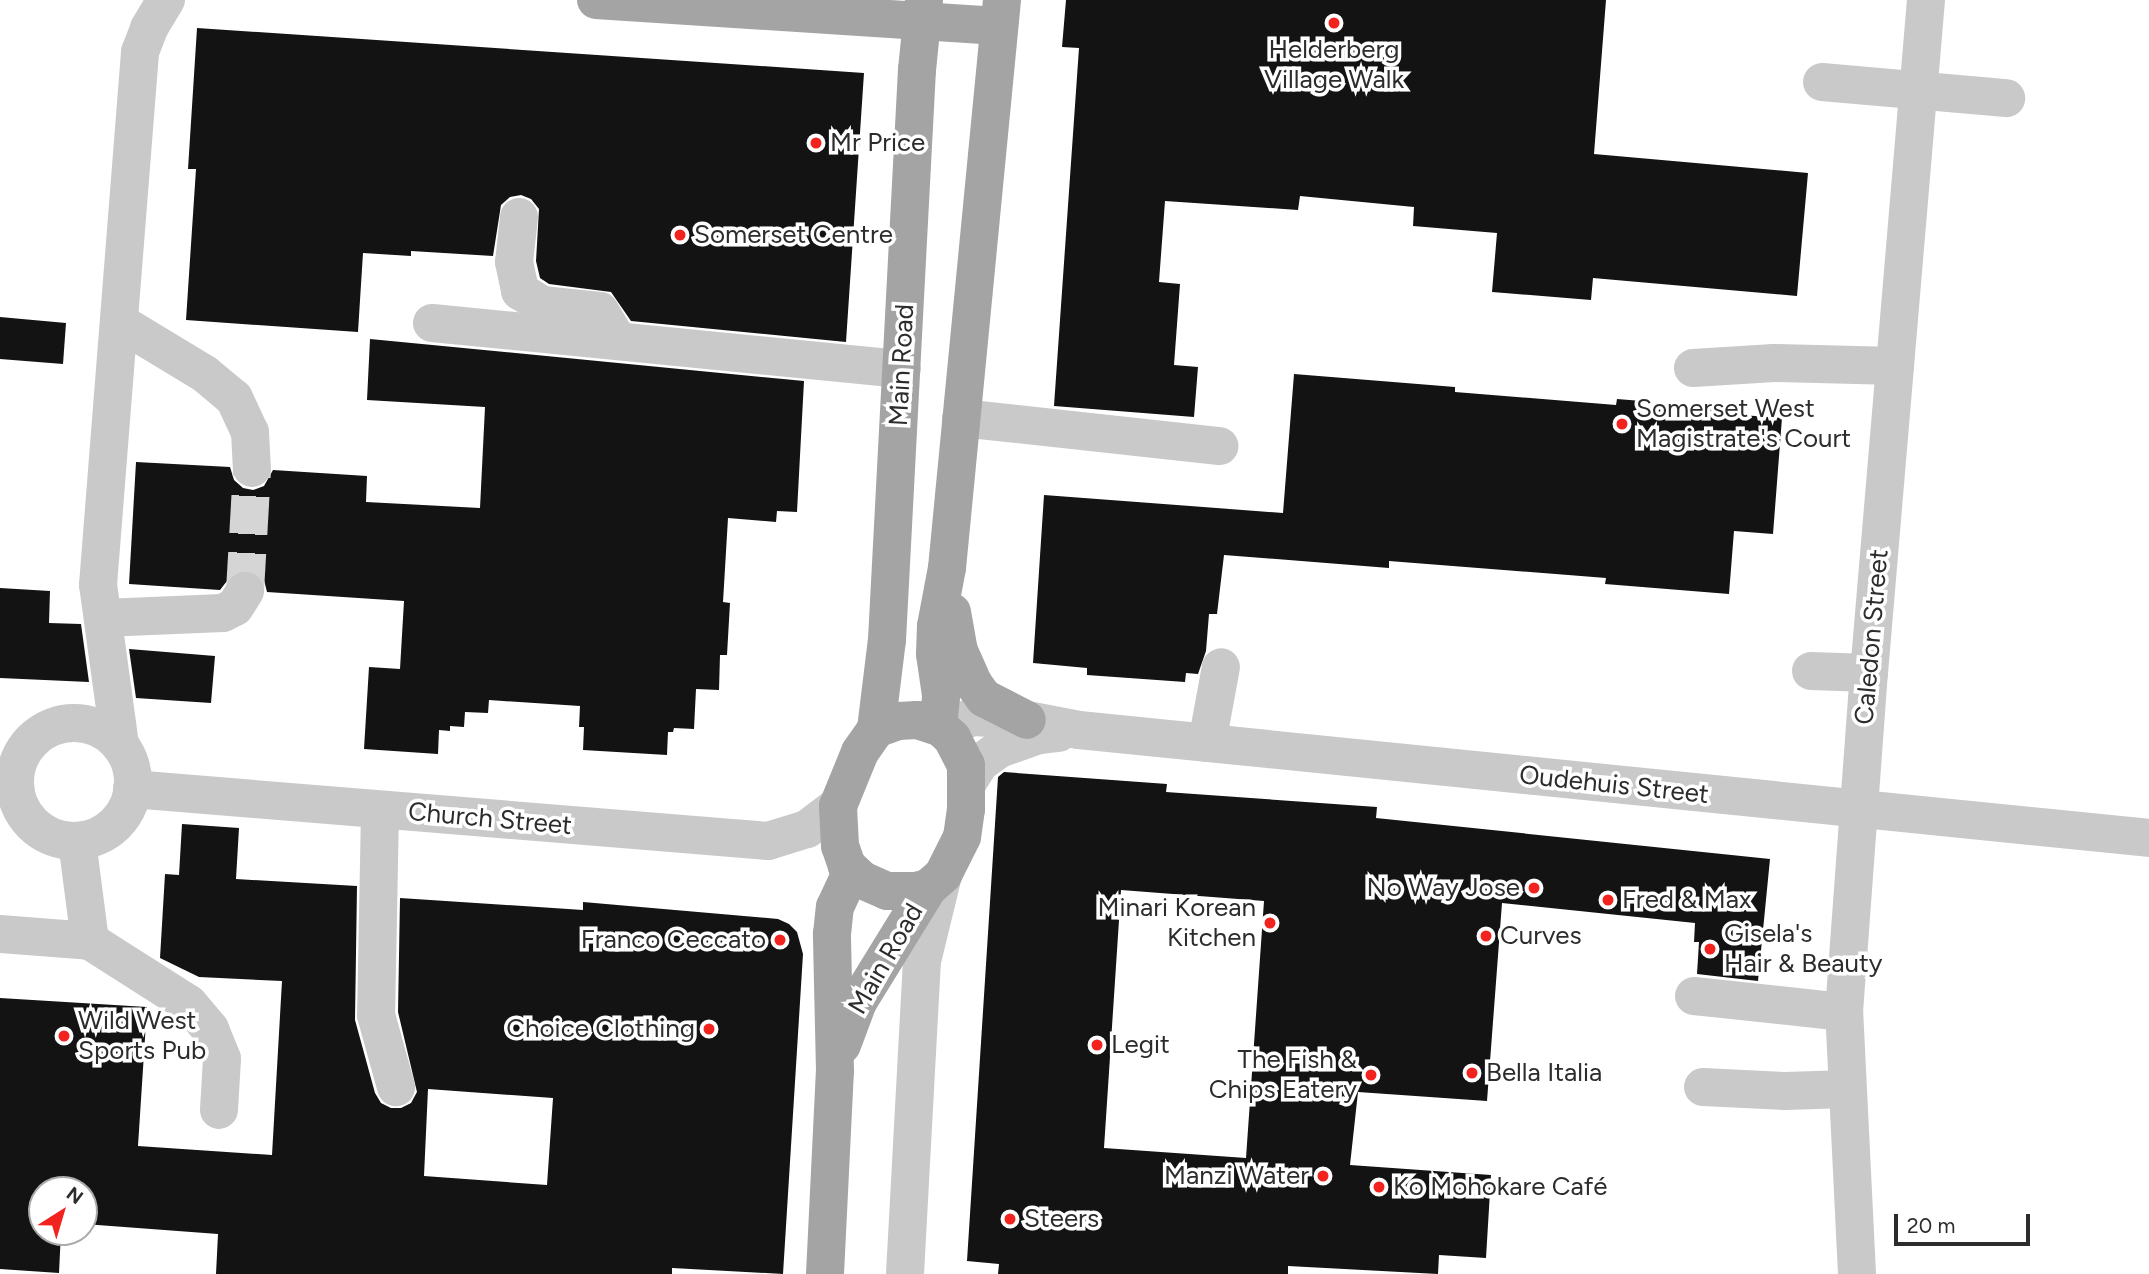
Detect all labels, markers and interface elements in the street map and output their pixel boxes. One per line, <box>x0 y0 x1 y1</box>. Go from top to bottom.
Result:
marker: Helderberg Village Walk <box>1326 15 1342 31</box>
place label: Helderberg Village Walk <box>1264 34 1404 96</box>
place label: Mr Price <box>830 127 925 159</box>
marker: Mr Price <box>808 135 824 151</box>
place label: Somerset Centre <box>694 219 893 251</box>
marker: Somerset Centre <box>672 227 688 243</box>
street label: Main Road <box>883 303 921 427</box>
place label: Somerset West Magistrate's Court <box>1636 393 1851 454</box>
marker: Somerset West Magistrate's Court <box>1614 416 1630 432</box>
street label: Caledon Street <box>1849 548 1895 726</box>
street label: Oudehuis Street <box>1518 760 1710 810</box>
street label: Church Street <box>407 796 573 842</box>
place label: No Way Jose <box>1367 872 1520 904</box>
marker: No Way Jose <box>1526 880 1542 896</box>
place label: Fred & Max <box>1622 884 1751 916</box>
place label: Minari Korean Kitchen <box>1097 892 1256 954</box>
marker: Fred & Max <box>1600 892 1616 908</box>
street label: Main Road <box>842 898 930 1020</box>
marker: Minari Korean Kitchen <box>1262 915 1278 931</box>
place label: Gisela's Hair & Beauty <box>1724 918 1883 979</box>
place label: Curves <box>1500 920 1582 952</box>
place label: Franco Ceccato <box>581 924 766 956</box>
marker: Curves <box>1478 928 1494 944</box>
marker: Franco Ceccato <box>772 932 788 948</box>
marker: Gisela's Hair & Beauty <box>1702 941 1718 957</box>
place label: Wild West Sports Pub <box>78 1005 206 1066</box>
place label: Choice Clothing <box>506 1013 695 1045</box>
marker: Choice Clothing <box>701 1021 717 1037</box>
marker: Wild West Sports Pub <box>56 1028 72 1044</box>
place label: Legit <box>1111 1029 1170 1061</box>
marker: Legit <box>1089 1037 1105 1053</box>
place label: The Fish & Chips Eatery <box>1209 1044 1357 1106</box>
place label: Bella Italia <box>1486 1057 1602 1089</box>
marker: Bella Italia <box>1464 1065 1480 1081</box>
marker: The Fish & Chips Eatery <box>1363 1067 1379 1083</box>
place label: Manzi Water <box>1164 1160 1309 1192</box>
marker: Manzi Water <box>1315 1168 1331 1184</box>
place label: Ko Mohokare Café <box>1393 1171 1608 1203</box>
north arrow <box>28 1176 98 1246</box>
marker: Ko Mohokare Café <box>1371 1179 1387 1195</box>
text: N <box>62 1182 88 1209</box>
scale bar <box>1897 1200 2034 1244</box>
place label: Steers <box>1024 1203 1099 1235</box>
marker: Steers <box>1002 1211 1018 1227</box>
text: 20 m <box>1907 1213 1955 1238</box>

